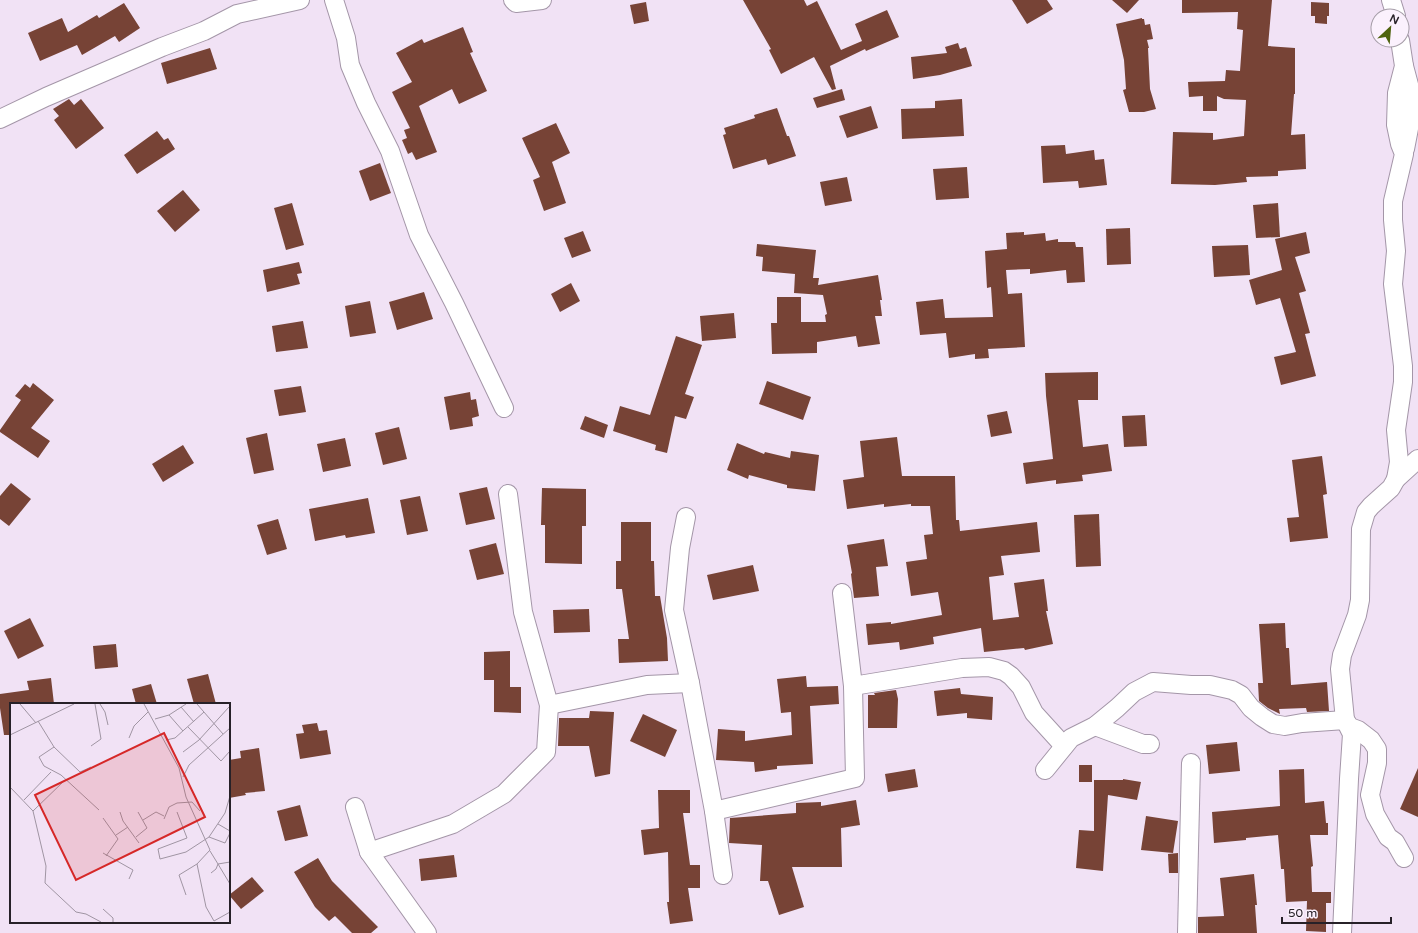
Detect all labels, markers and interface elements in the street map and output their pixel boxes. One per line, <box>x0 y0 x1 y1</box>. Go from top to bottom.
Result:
north arrow <box>1370 8 1410 48</box>
text: N <box>1387 12 1401 27</box>
inset map <box>10 703 230 923</box>
scale bar <box>1282 899 1391 925</box>
text: 50 m <box>1288 906 1317 920</box>

